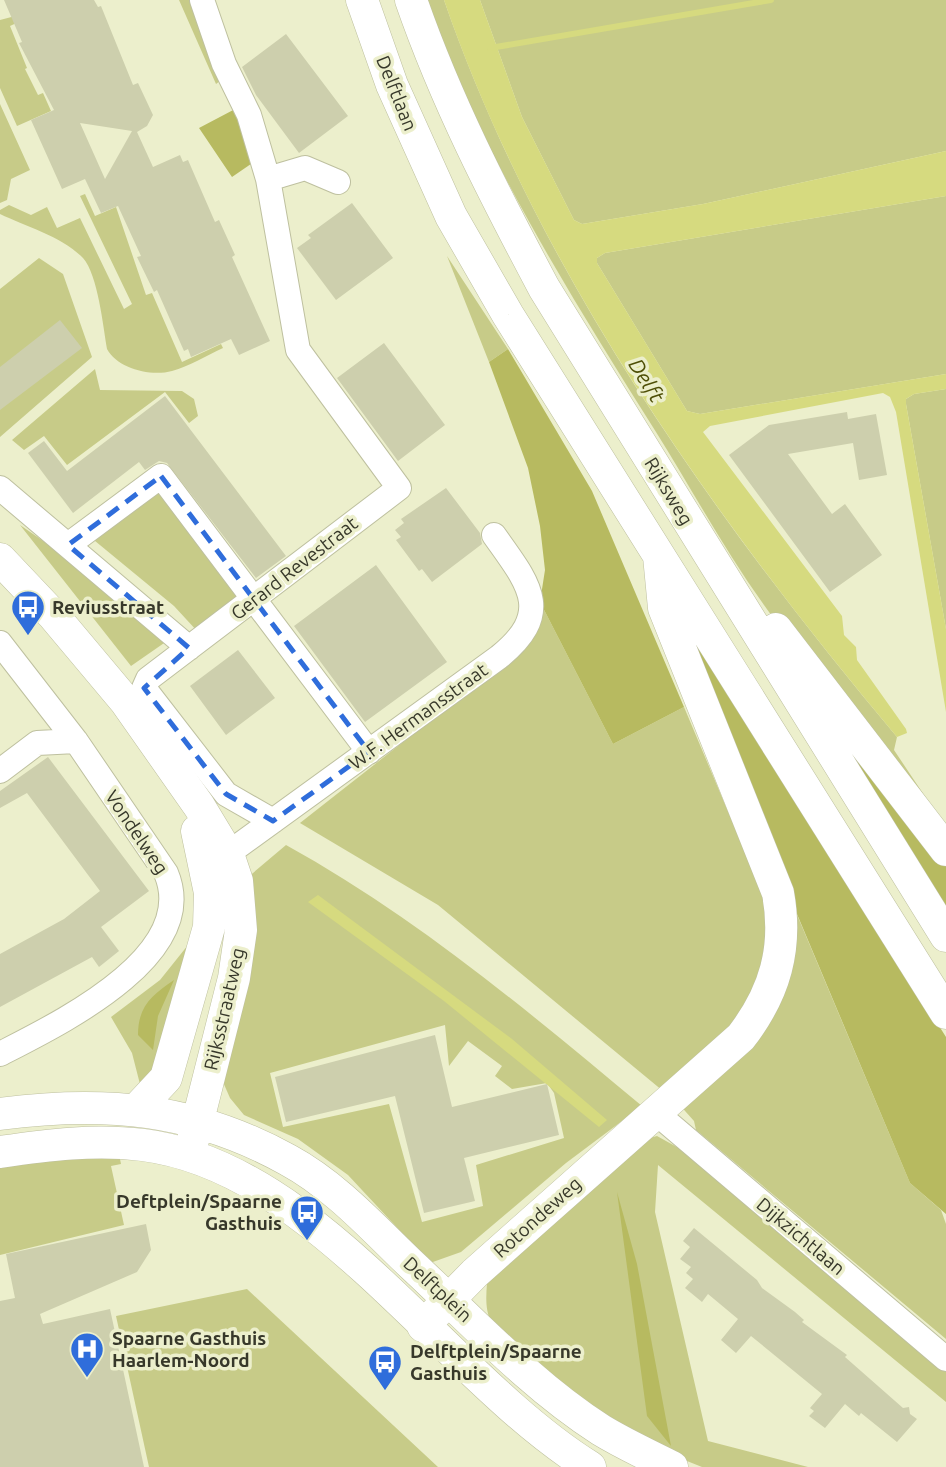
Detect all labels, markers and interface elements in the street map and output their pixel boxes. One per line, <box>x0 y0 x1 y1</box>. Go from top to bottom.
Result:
street label: Delftlaan <box>372 52 422 134</box>
water label: Delft <box>624 354 670 407</box>
street label: Rijksweg <box>640 453 698 529</box>
street label: Gerard Revestraat <box>226 511 362 624</box>
bus stop icon: Reviusstraat <box>9 588 47 637</box>
place label: Reviusstraat <box>52 596 164 618</box>
street label: W.F. Hermansstraat <box>344 658 492 774</box>
street label: Vondelweg <box>101 786 173 878</box>
street label: Rijksstraatweg <box>199 946 249 1072</box>
street label: Rotondeweg <box>489 1172 585 1262</box>
place label: Deftplein/Spaarne Gasthuis <box>116 1190 282 1234</box>
bus stop icon: Deftplein/Spaarne Gasthuis <box>288 1193 326 1242</box>
street label: Dijkzichtlaan <box>752 1193 850 1279</box>
street label: Delftplein <box>399 1252 477 1326</box>
place label: Spaarne Gasthuis Haarlem-Noord <box>112 1327 266 1371</box>
hospital icon: Spaarne Gasthuis Haarlem-Noord <box>68 1330 106 1379</box>
place label: Delftplein/Spaarne Gasthuis <box>410 1340 582 1384</box>
bus stop icon: Delftplein/Spaarne Gasthuis <box>366 1343 404 1392</box>

